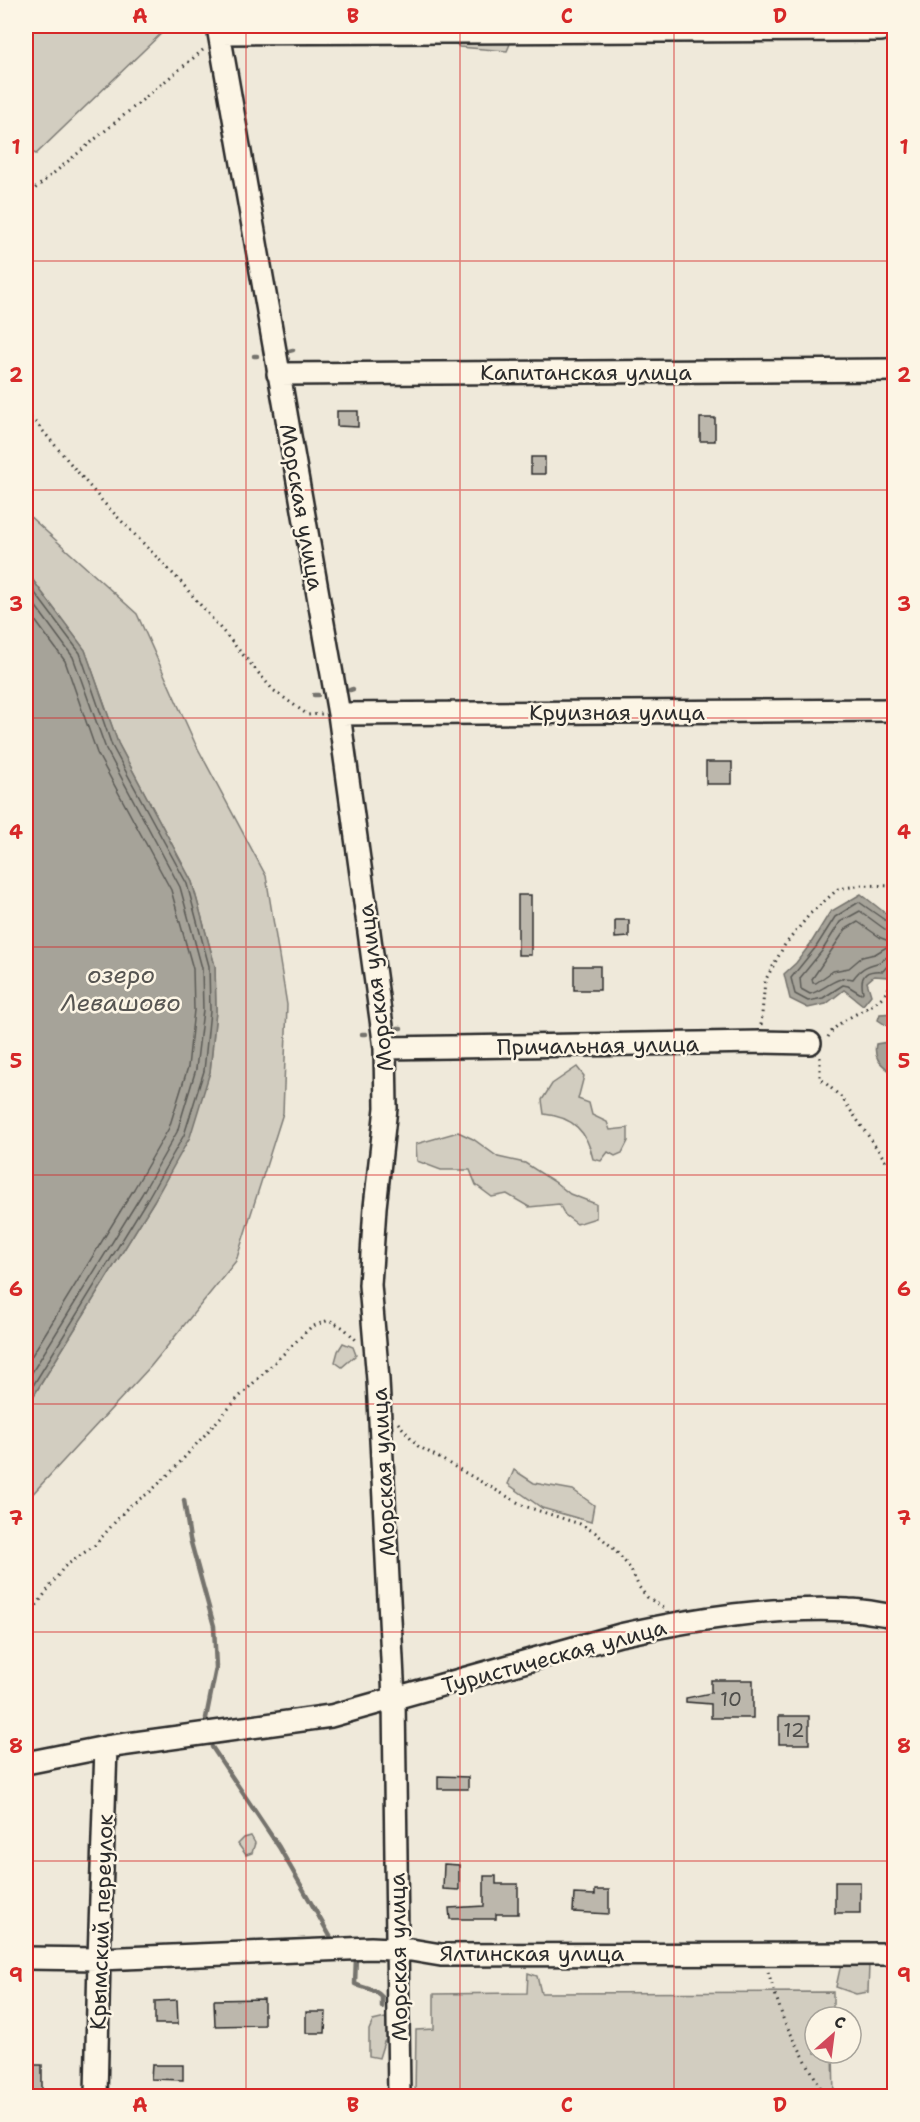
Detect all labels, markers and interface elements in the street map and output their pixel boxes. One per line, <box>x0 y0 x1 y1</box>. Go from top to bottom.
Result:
text: A <box>132 3 148 29</box>
text: B <box>347 3 359 29</box>
text: C <box>561 3 573 29</box>
text: D <box>773 3 787 29</box>
text: 1 <box>11 134 21 160</box>
text: 1 <box>899 134 909 160</box>
street label: Капитанская улица <box>480 358 692 387</box>
text: 2 <box>9 362 23 388</box>
text: 2 <box>897 362 911 388</box>
street label: Морская улица <box>273 421 331 593</box>
text: 3 <box>9 591 23 617</box>
text: 3 <box>897 591 911 617</box>
street label: Круизная улица <box>529 698 705 727</box>
text: 4 <box>9 819 23 845</box>
text: 4 <box>897 819 911 845</box>
street label: Морская улица <box>351 902 400 1073</box>
water label: озеро Левашово <box>60 959 181 1019</box>
street label: Причальная улица <box>497 1029 700 1062</box>
text: 5 <box>10 1048 22 1074</box>
text: 5 <box>898 1048 910 1074</box>
text: 6 <box>9 1276 23 1302</box>
text: 6 <box>897 1276 911 1302</box>
street label: Морская улица <box>365 1387 402 1557</box>
text: 7 <box>9 1505 23 1531</box>
text: 7 <box>897 1505 911 1531</box>
street label: Туристическая улица <box>439 1612 670 1700</box>
house number: 10 <box>720 1686 742 1712</box>
house number: 12 <box>783 1717 805 1743</box>
text: 8 <box>9 1733 23 1759</box>
text: 8 <box>897 1733 911 1759</box>
street label: Крымский переулок <box>83 1813 120 2031</box>
street label: Морская улица <box>383 1872 414 2042</box>
street label: Ялтинская улица <box>440 1939 625 1968</box>
text: 9 <box>9 1962 23 1988</box>
text: 9 <box>897 1962 911 1988</box>
north arrow <box>803 2005 863 2065</box>
text: С <box>831 2011 849 2034</box>
text: A <box>132 2092 148 2118</box>
text: B <box>347 2092 359 2118</box>
text: C <box>561 2092 573 2118</box>
text: D <box>773 2092 787 2118</box>

